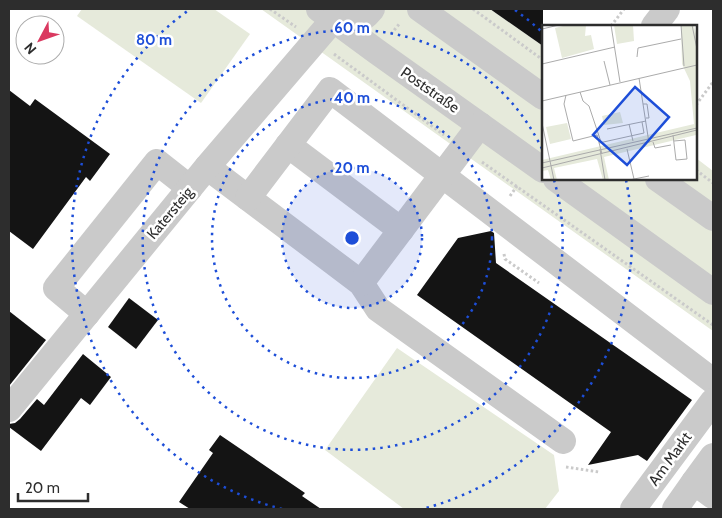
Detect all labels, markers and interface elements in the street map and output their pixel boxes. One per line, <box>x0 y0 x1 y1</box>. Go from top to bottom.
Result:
north arrow <box>15 15 65 65</box>
text: 60 m <box>334 19 370 37</box>
inset map <box>542 25 697 180</box>
text: 80 m <box>136 31 172 49</box>
text: N <box>20 39 40 58</box>
street label: Poststraße <box>397 63 463 117</box>
text: 40 m <box>334 89 370 107</box>
text: 20 m <box>335 159 369 177</box>
street label: Katersteig <box>143 183 197 243</box>
centre of rings <box>343 229 361 247</box>
street label: Am Markt <box>645 429 695 489</box>
scale bar <box>18 470 88 502</box>
text: 20 m <box>25 479 60 497</box>

